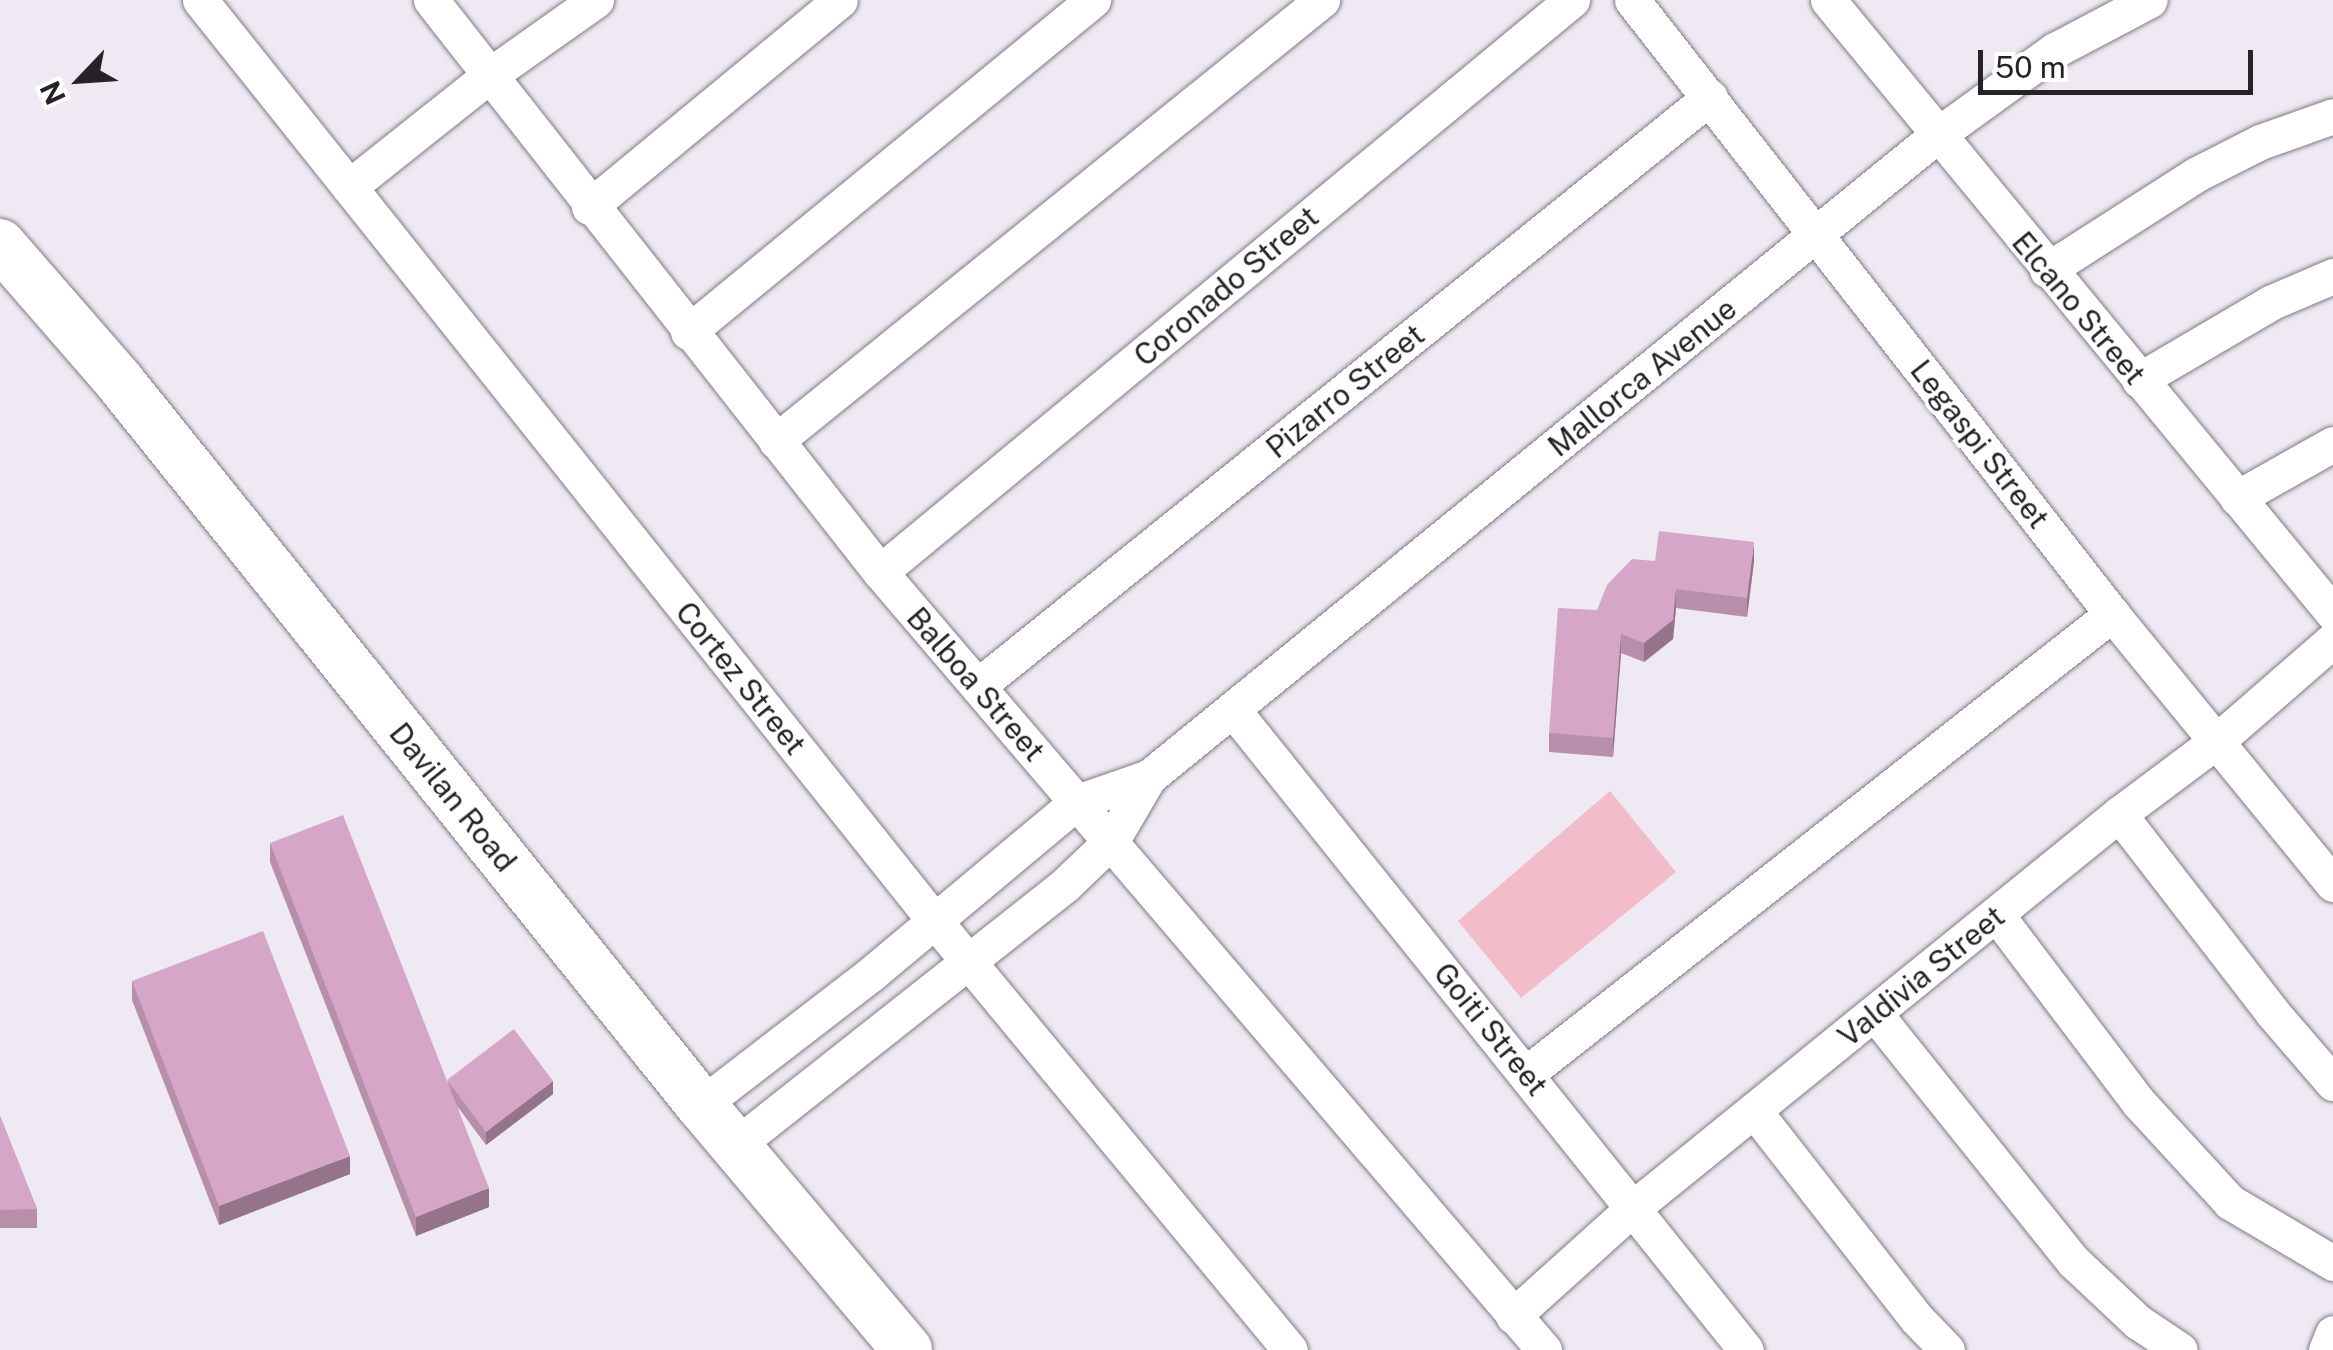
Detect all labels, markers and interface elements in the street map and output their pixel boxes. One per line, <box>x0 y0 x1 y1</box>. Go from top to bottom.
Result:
north arrow <box>30 30 130 130</box>
scale bar <box>1983 30 2258 92</box>
text: 50 m <box>1995 49 2066 85</box>
text: N <box>33 76 72 110</box>
street label: Coronado Street <box>1126 198 1326 374</box>
street label: Elcano Street <box>2005 224 2153 392</box>
street label: Mallorca Avenue <box>1541 290 1743 464</box>
street label: Pizarro Street <box>1259 316 1431 466</box>
street label: Legaspi Street <box>1903 353 2057 535</box>
street label: Cortez Street <box>668 594 814 762</box>
street label: Balboa Street <box>899 600 1053 768</box>
street label: Davilan Road <box>382 715 524 879</box>
street label: Valdivia Street <box>1831 898 2011 1054</box>
street label: Goiti Street <box>1427 955 1555 1103</box>

